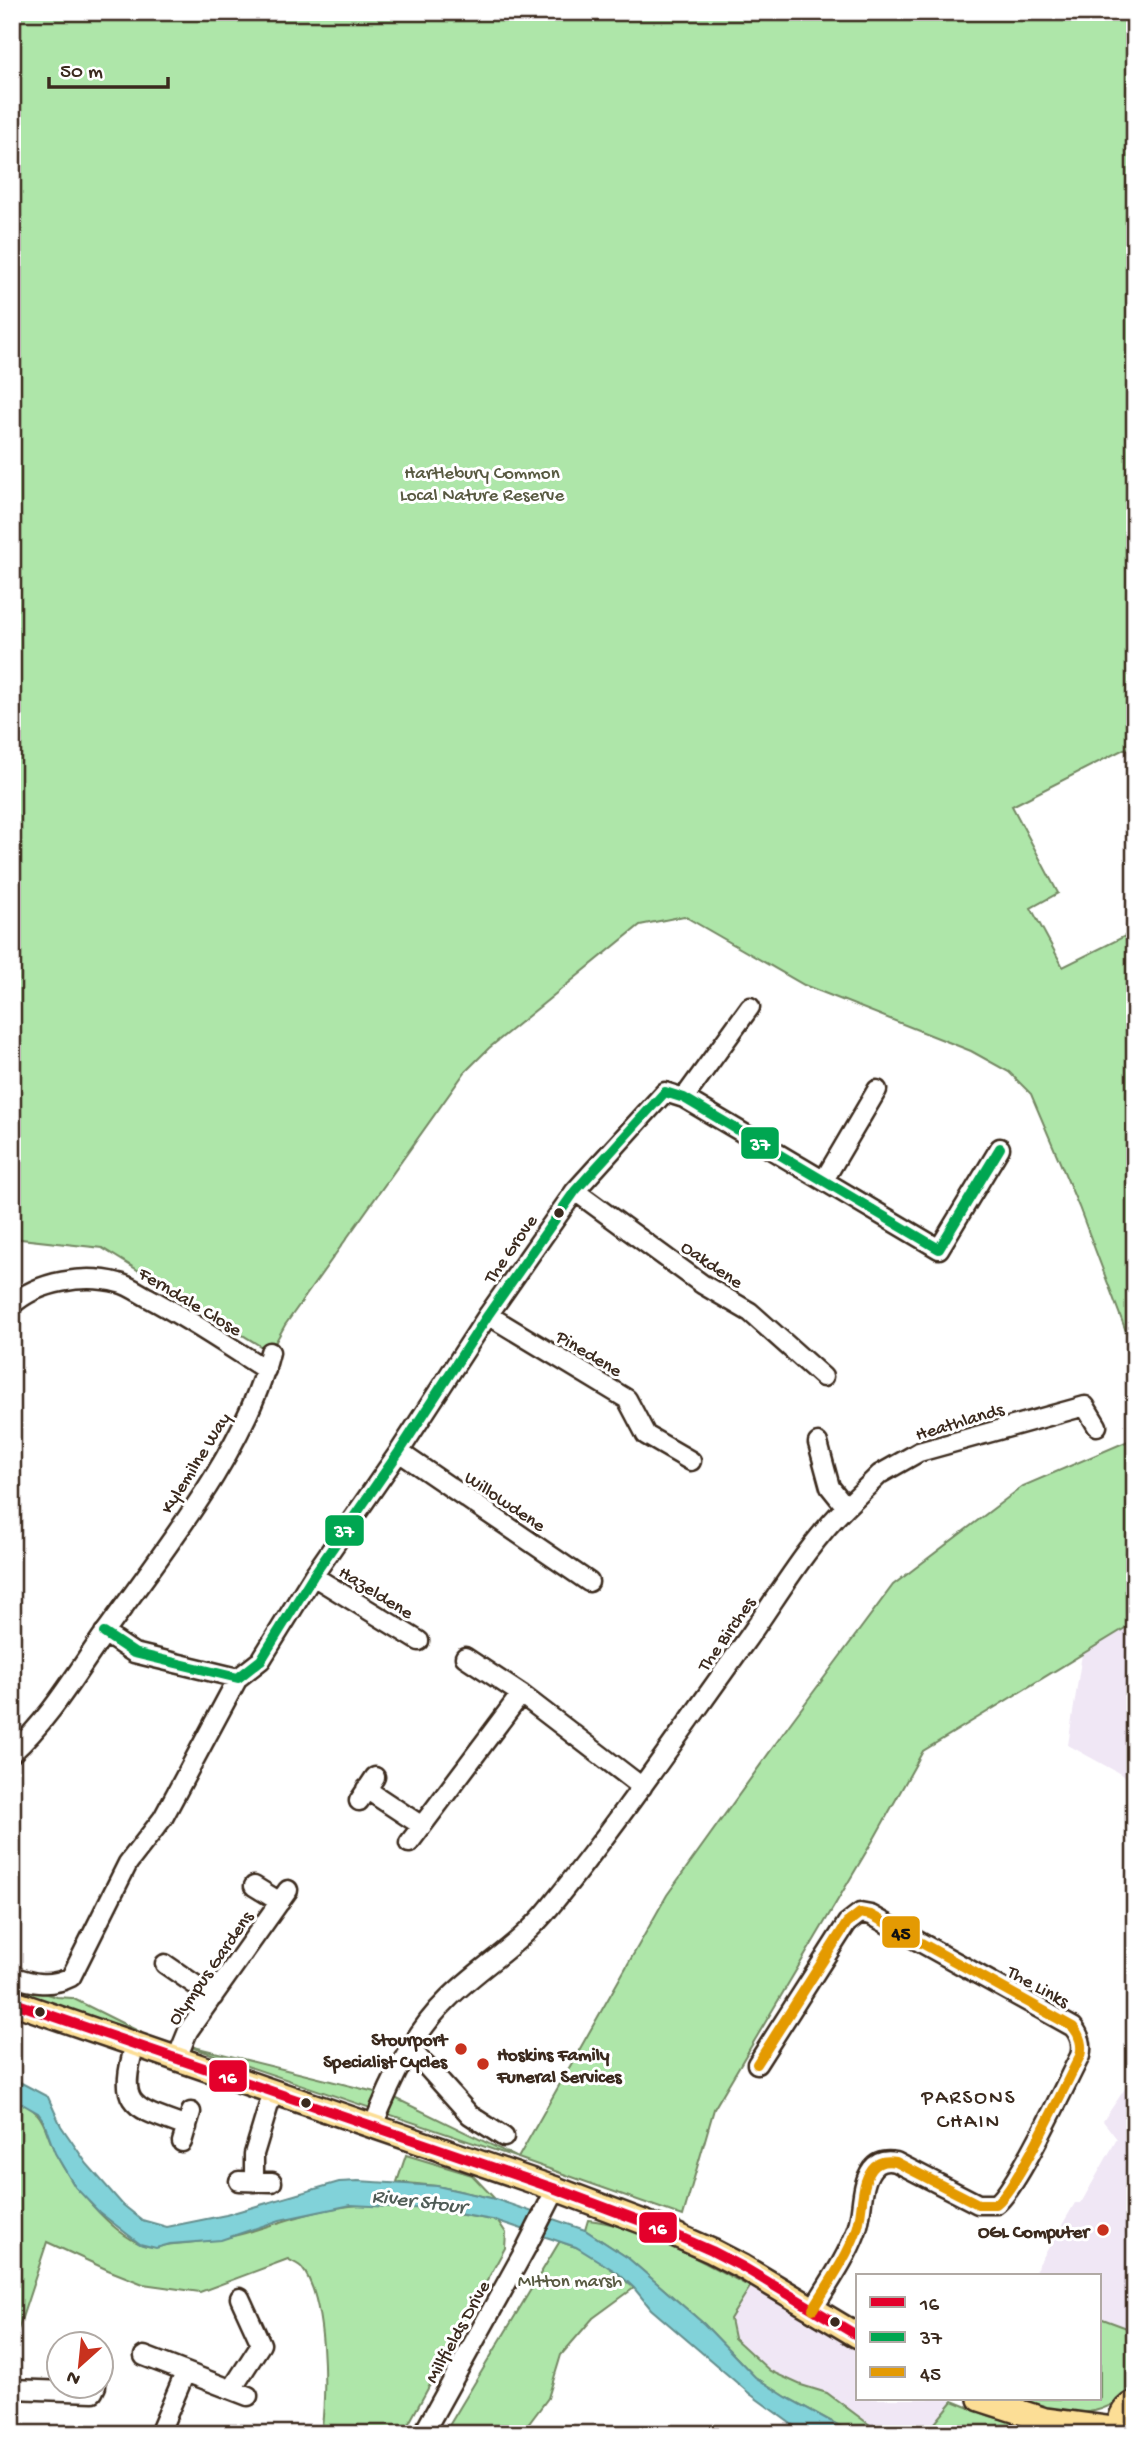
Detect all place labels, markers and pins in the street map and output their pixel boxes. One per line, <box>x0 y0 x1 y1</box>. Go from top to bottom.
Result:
unlabelled marker <box>552 1206 566 1220</box>
unlabelled marker <box>33 2005 47 2019</box>
place label: Stourport Specialist Cycles <box>323 2030 449 2075</box>
marker: Stourport Specialist Cycles <box>453 2041 469 2057</box>
place label: Hoskins Family Funeral Services <box>496 2045 623 2090</box>
marker: Hoskins Family Funeral Services <box>475 2056 491 2072</box>
unlabelled marker <box>299 2096 313 2110</box>
place label: OGL Computer <box>978 2222 1091 2245</box>
marker: OGL Computer <box>1095 2222 1111 2238</box>
unlabelled marker <box>828 2315 842 2329</box>

